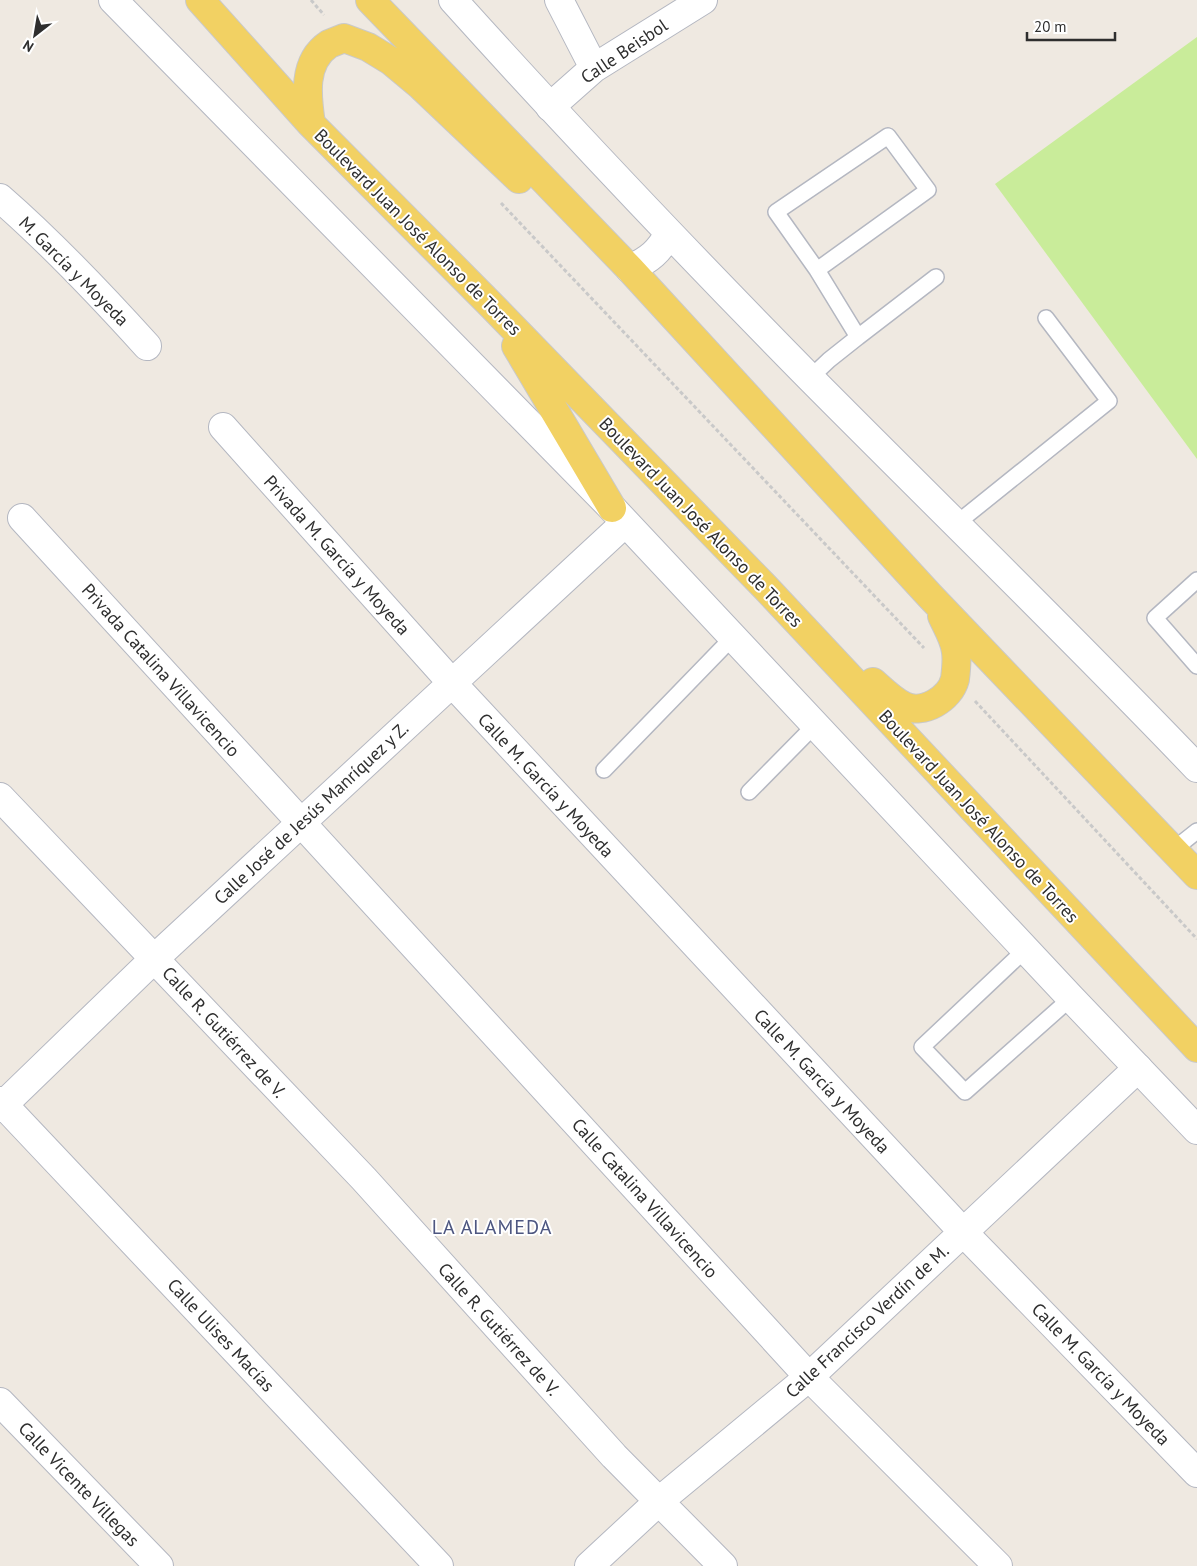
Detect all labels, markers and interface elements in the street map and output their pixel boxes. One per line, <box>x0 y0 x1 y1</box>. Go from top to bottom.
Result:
north arrow <box>10 10 60 60</box>
scale bar <box>1027 10 1114 42</box>
street label: Calle Beisbol <box>576 13 673 89</box>
text: 20 m <box>1034 17 1067 36</box>
text: N <box>20 36 37 56</box>
street label: Boulevard Juan José Alonso de Torres <box>310 124 526 340</box>
street label: M. García y Moyeda <box>14 211 134 331</box>
street label: Boulevard Juan José Alonso de Torres <box>594 412 808 632</box>
street label: Privada M. García y Moyeda <box>259 470 415 640</box>
street label: Privada Catalina Villavicencio <box>77 578 245 762</box>
street label: Boulevard Juan José Alonso de Torres <box>874 705 1084 927</box>
street label: Calle M. García y Moyeda <box>473 708 619 862</box>
street label: Calle José de Jesús Manríquez y Z. <box>209 717 413 909</box>
street label: Calle R. Gutiérrez de V. <box>157 962 291 1102</box>
street label: Calle M. García y Moyeda <box>749 1004 895 1158</box>
street label: Calle Catalina Villavicencio <box>567 1113 723 1283</box>
district label: LA ALAMEDA <box>432 1214 552 1240</box>
street label: Calle Francisco Verdín de M. <box>781 1239 953 1403</box>
street label: Calle R. Gutiérrez de V. <box>433 1258 565 1400</box>
street label: Calle Ulises Macías <box>162 1273 280 1397</box>
street label: Calle M. García y Moyeda <box>1027 1298 1175 1450</box>
street label: Calle Vicente Villegas <box>14 1417 144 1551</box>

